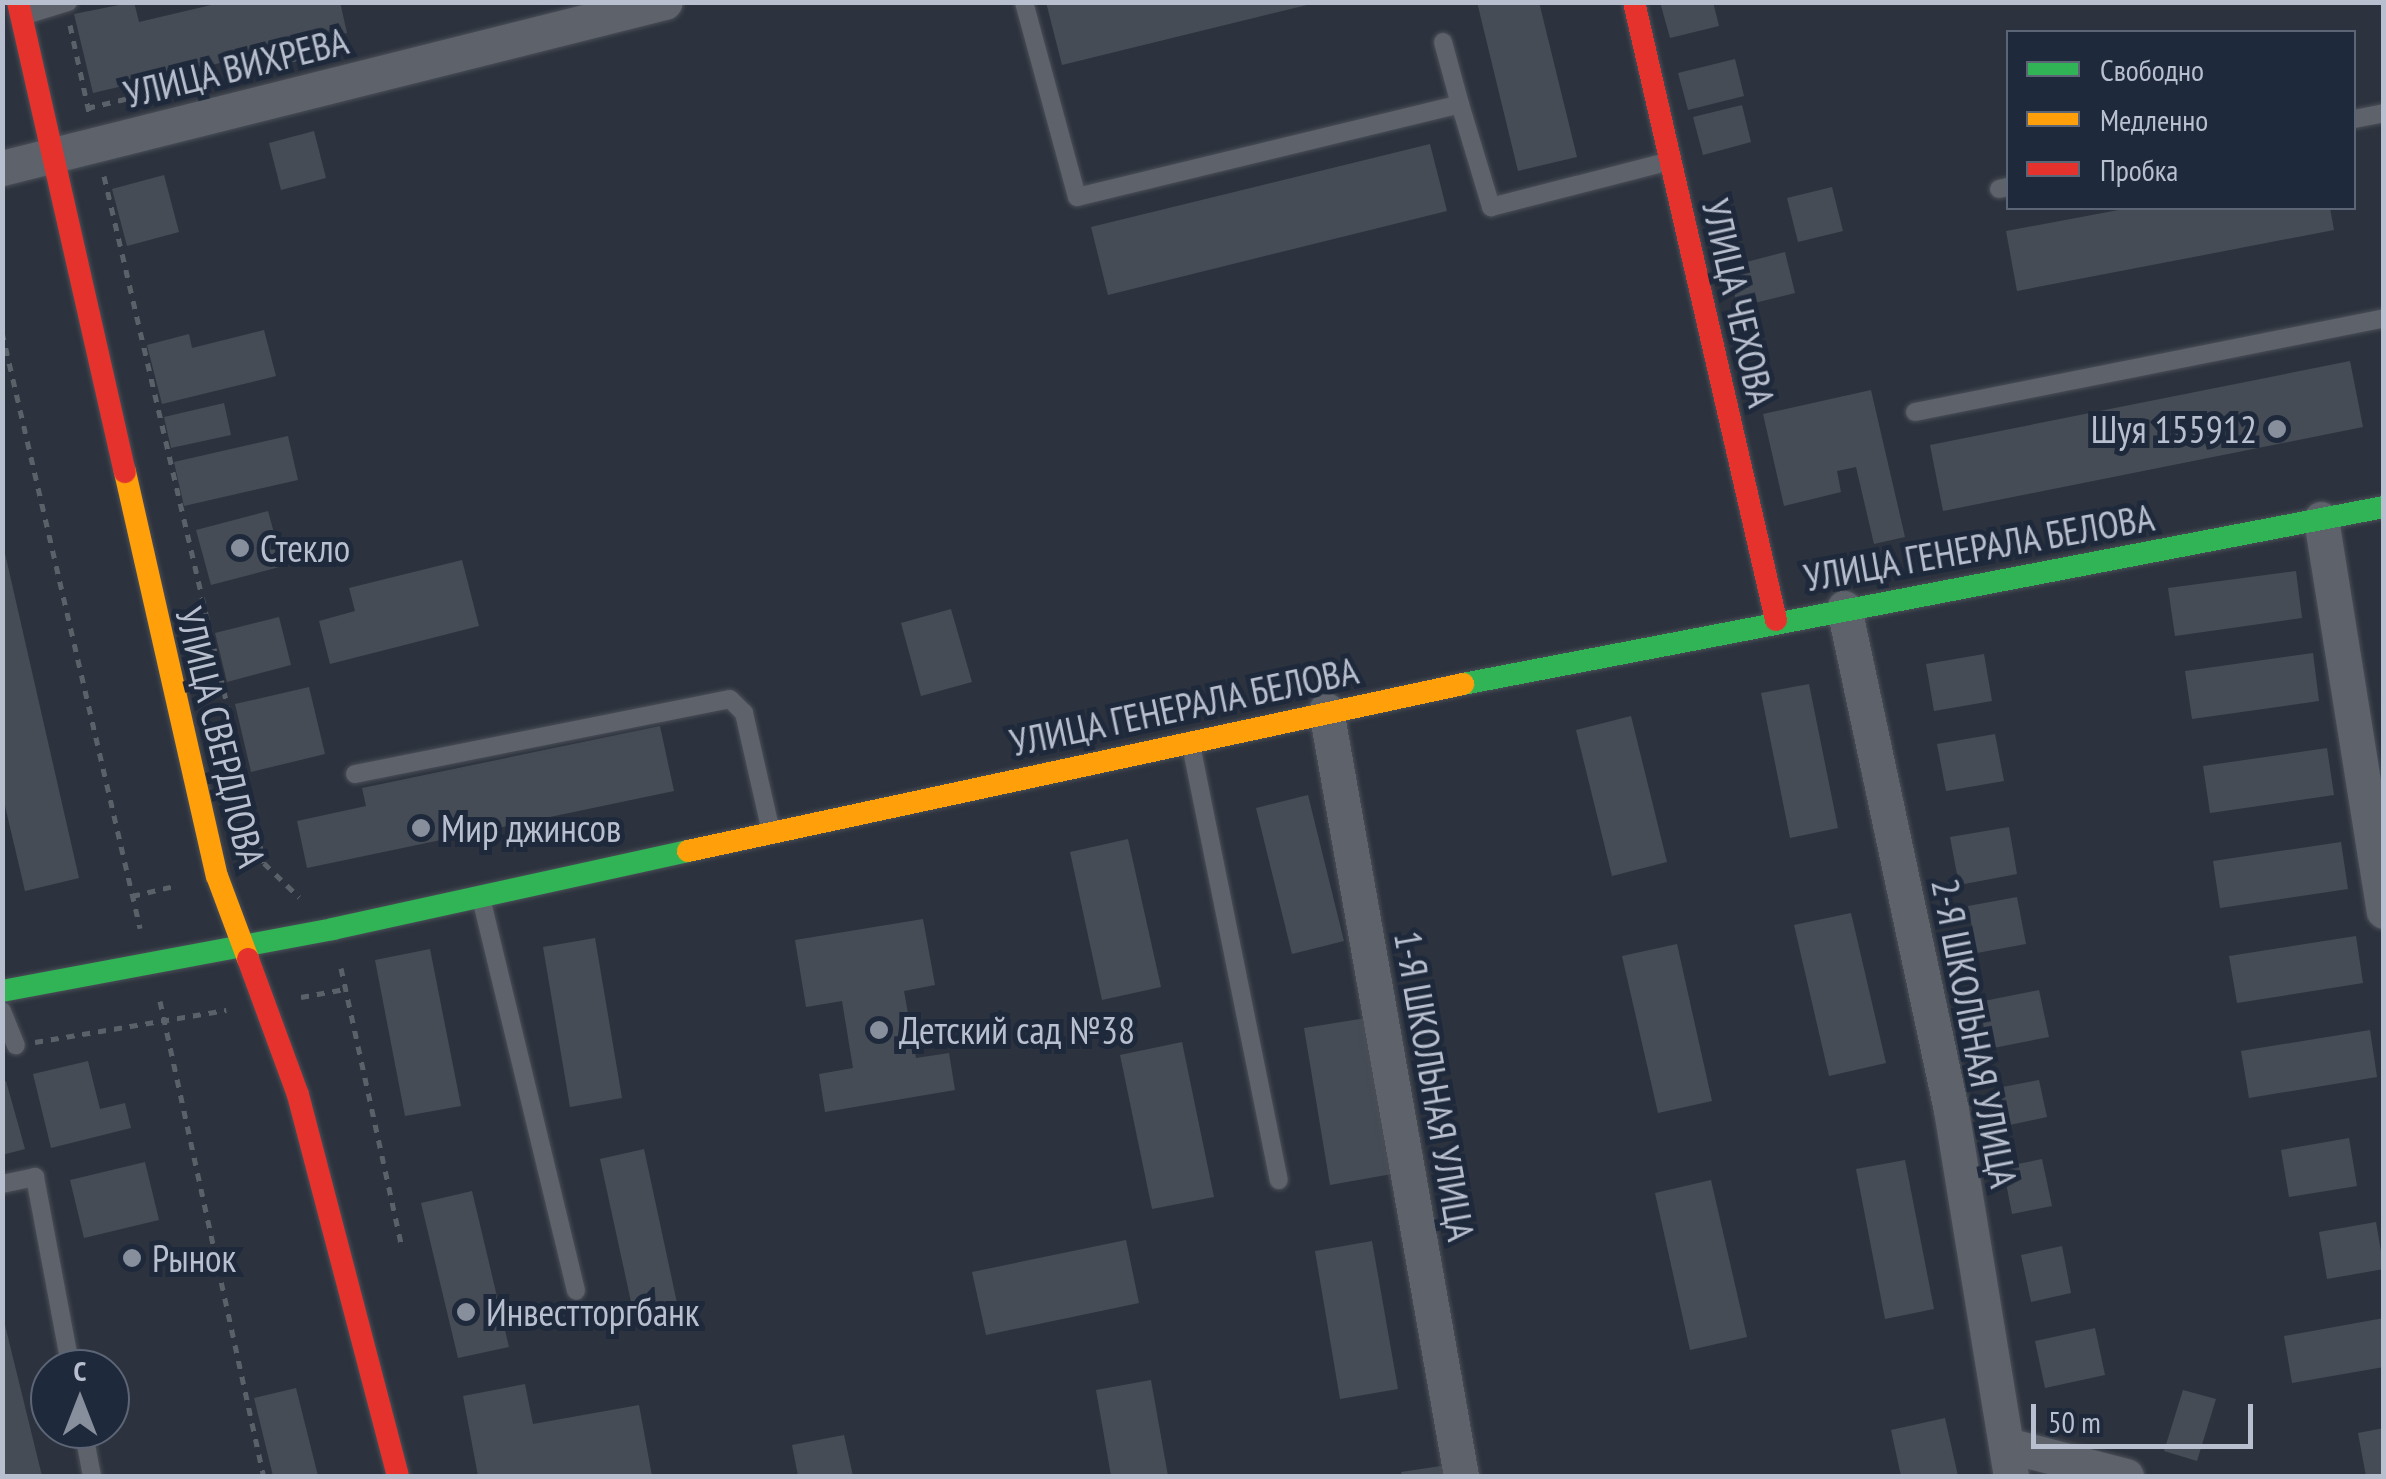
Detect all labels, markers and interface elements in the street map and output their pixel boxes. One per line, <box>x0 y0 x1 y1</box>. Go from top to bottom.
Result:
street label: УЛИЦА ВИХРЕВА <box>119 17 353 117</box>
legend <box>2006 30 2356 210</box>
text: Свободно <box>2100 50 2204 89</box>
text: Медленно <box>2100 100 2208 139</box>
text: Пробка <box>2100 150 2178 189</box>
street label: УЛИЦА ЧЕХОВА <box>1693 194 1785 412</box>
place label: Шуя 155912 <box>2091 406 2257 452</box>
marker: Шуя 155912 <box>2266 418 2288 440</box>
street label: УЛИЦА ГЕНЕРАЛА БЕЛОВА <box>1799 494 2159 600</box>
place label: Стекло <box>260 525 350 571</box>
marker: Стекло <box>229 537 251 559</box>
street label: УЛИЦА СВЕРДЛОВА <box>166 602 276 872</box>
street label: УЛИЦА ГЕНЕРАЛА БЕЛОВА <box>1005 647 1363 765</box>
place label: Мир джинсов <box>441 805 621 851</box>
marker: Мир джинсов <box>410 817 432 839</box>
street label: 2-Я ШКОЛЬНАЯ УЛИЦА <box>1923 874 2027 1192</box>
street label: 1-Я ШКОЛЬНАЯ УЛИЦА <box>1385 927 1485 1245</box>
place label: Детский сад №38 <box>899 1007 1135 1053</box>
marker: Детский сад №38 <box>868 1019 890 1041</box>
place label: Рынок <box>152 1235 236 1281</box>
marker: Рынок <box>121 1247 143 1269</box>
place label: Инвестторгбанк <box>486 1289 699 1335</box>
marker: Инвестторгбанк <box>455 1301 477 1323</box>
north arrow <box>30 1349 130 1449</box>
text: С <box>74 1352 86 1389</box>
scale bar <box>2036 1384 2258 1446</box>
text: 50 m <box>2048 1402 2101 1441</box>

